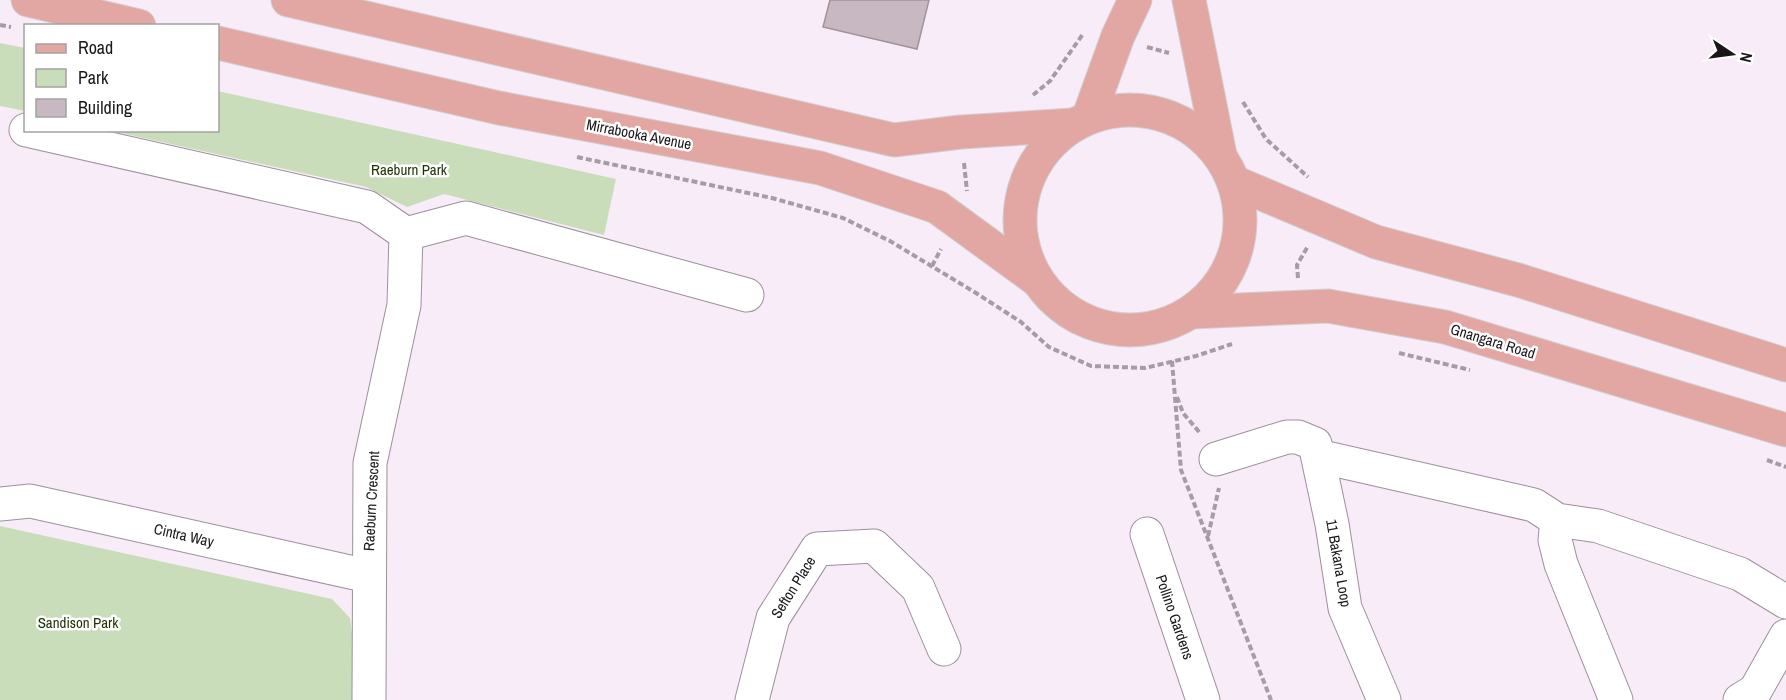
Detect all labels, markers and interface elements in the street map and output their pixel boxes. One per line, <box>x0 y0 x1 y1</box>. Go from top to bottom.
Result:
legend <box>24 24 219 132</box>
north arrow <box>1702 24 1762 84</box>
text: Road <box>78 35 113 60</box>
text: N <box>1735 50 1758 64</box>
text: Park <box>78 65 109 90</box>
text: Building <box>78 95 133 120</box>
street label: Mirrabooka Avenue <box>585 114 693 154</box>
park label: Raeburn Park <box>371 159 448 180</box>
street label: Gnangara Road <box>1448 318 1538 364</box>
street label: Raeburn Crescent <box>358 450 384 551</box>
street label: 11 Bakana Loop <box>1321 517 1357 609</box>
street label: Cintra Way <box>152 518 217 552</box>
street label: Sefton Place <box>766 552 820 622</box>
street label: Pollino Gardens <box>1151 572 1199 662</box>
park label: Sandison Park <box>38 612 119 633</box>

